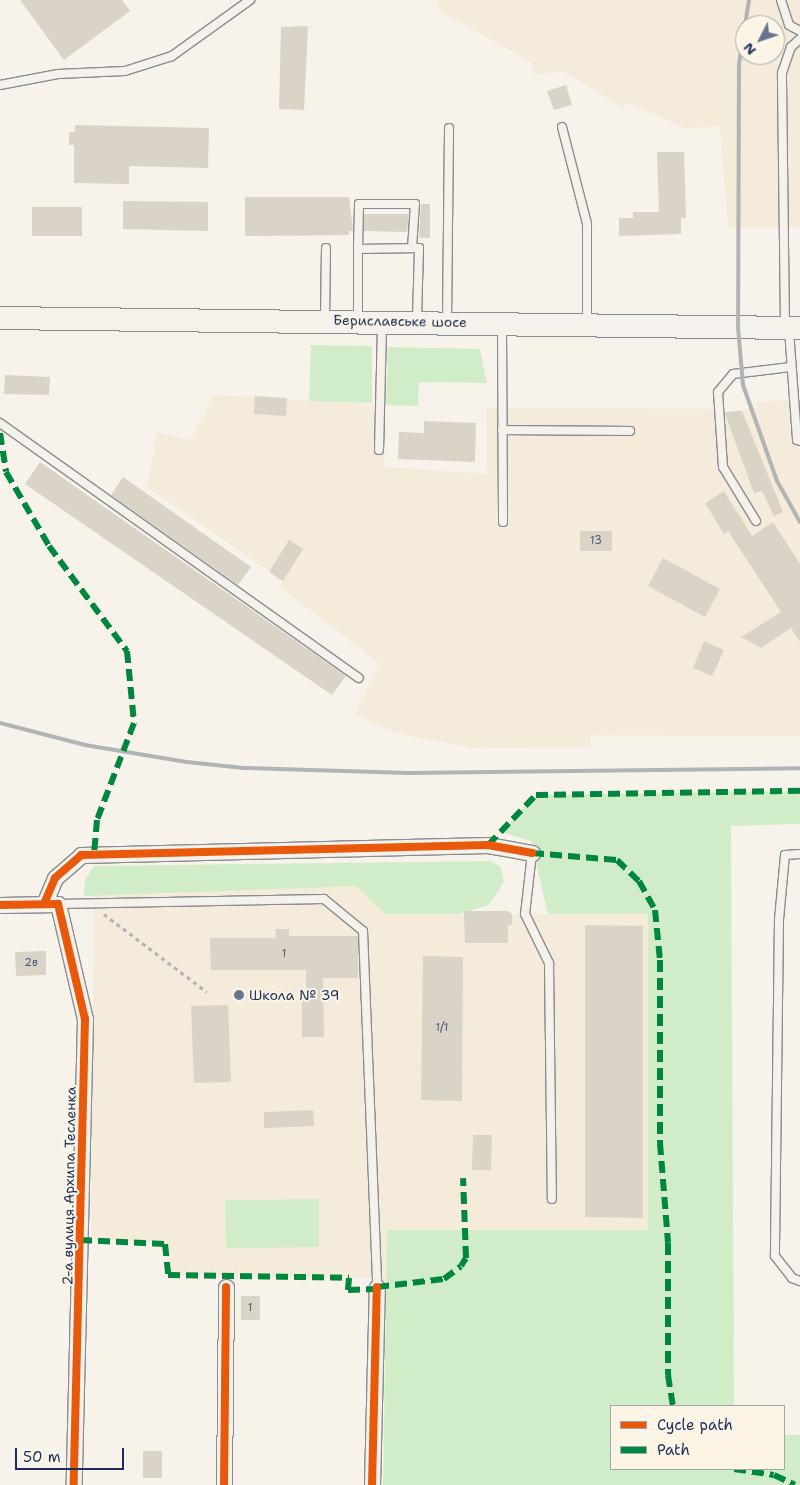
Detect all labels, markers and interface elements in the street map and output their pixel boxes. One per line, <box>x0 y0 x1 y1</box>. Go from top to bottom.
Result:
north arrow <box>735 15 785 65</box>
text: N <box>739 39 760 59</box>
street label: Бериславське шосе <box>333 311 467 331</box>
house number: 13 <box>590 534 602 548</box>
house number: 1 <box>282 947 286 961</box>
house number: 2в <box>24 956 38 970</box>
place label: Школа № 39 <box>249 987 340 1003</box>
marker: Школа № 39 <box>233 989 245 1001</box>
house number: 1/1 <box>436 1021 448 1035</box>
street label: 2-а вулиця Архипа Тесленка <box>59 1086 79 1286</box>
house number: 1 <box>248 1301 252 1315</box>
legend <box>610 1405 785 1470</box>
text: Cycle path <box>657 1415 733 1435</box>
scale bar <box>18 1438 126 1470</box>
text: Path <box>657 1440 690 1460</box>
text: 50 m <box>23 1447 61 1467</box>

